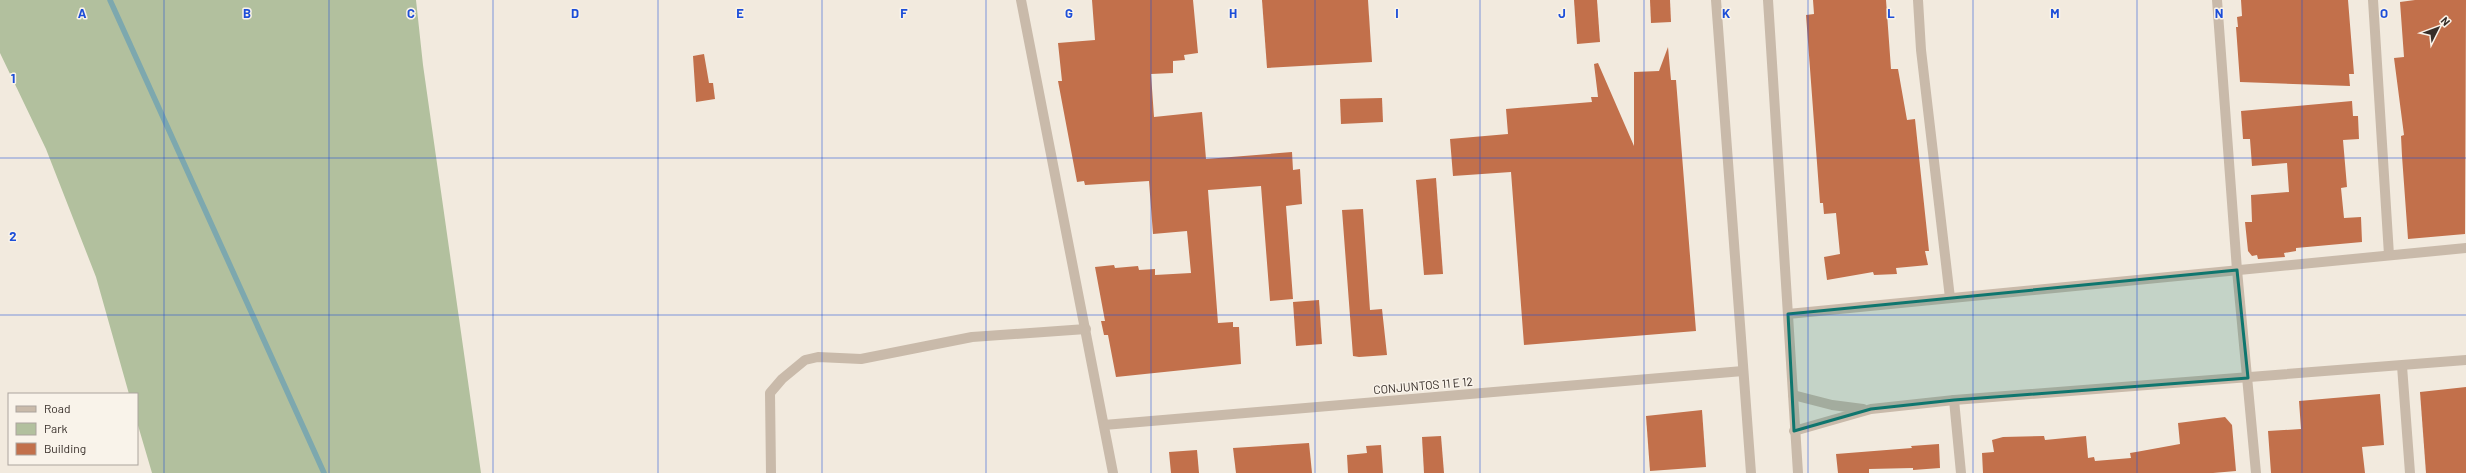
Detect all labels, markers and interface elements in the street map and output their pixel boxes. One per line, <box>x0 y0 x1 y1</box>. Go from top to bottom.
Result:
text: A <box>78 5 87 21</box>
text: B <box>243 5 251 21</box>
text: C <box>407 5 415 21</box>
text: D <box>571 5 579 21</box>
text: E <box>736 5 744 21</box>
text: F <box>900 5 908 21</box>
text: G <box>1065 5 1073 21</box>
text: H <box>1229 5 1237 21</box>
text: I <box>1395 5 1399 21</box>
text: J <box>1558 5 1566 21</box>
text: K <box>1722 5 1730 21</box>
text: L <box>1887 5 1895 21</box>
text: M <box>2050 5 2060 21</box>
text: N <box>2215 5 2223 21</box>
text: O <box>2380 5 2388 21</box>
north arrow <box>2418 8 2458 48</box>
text: N <box>2439 14 2453 28</box>
text: 1 <box>11 70 15 86</box>
text: 2 <box>9 228 17 244</box>
street label: CONJUNTOS 11 E 12 <box>1373 374 1473 396</box>
legend <box>8 393 138 465</box>
text: Road <box>44 401 71 415</box>
text: Park <box>44 421 68 435</box>
text: Building <box>44 441 86 455</box>

